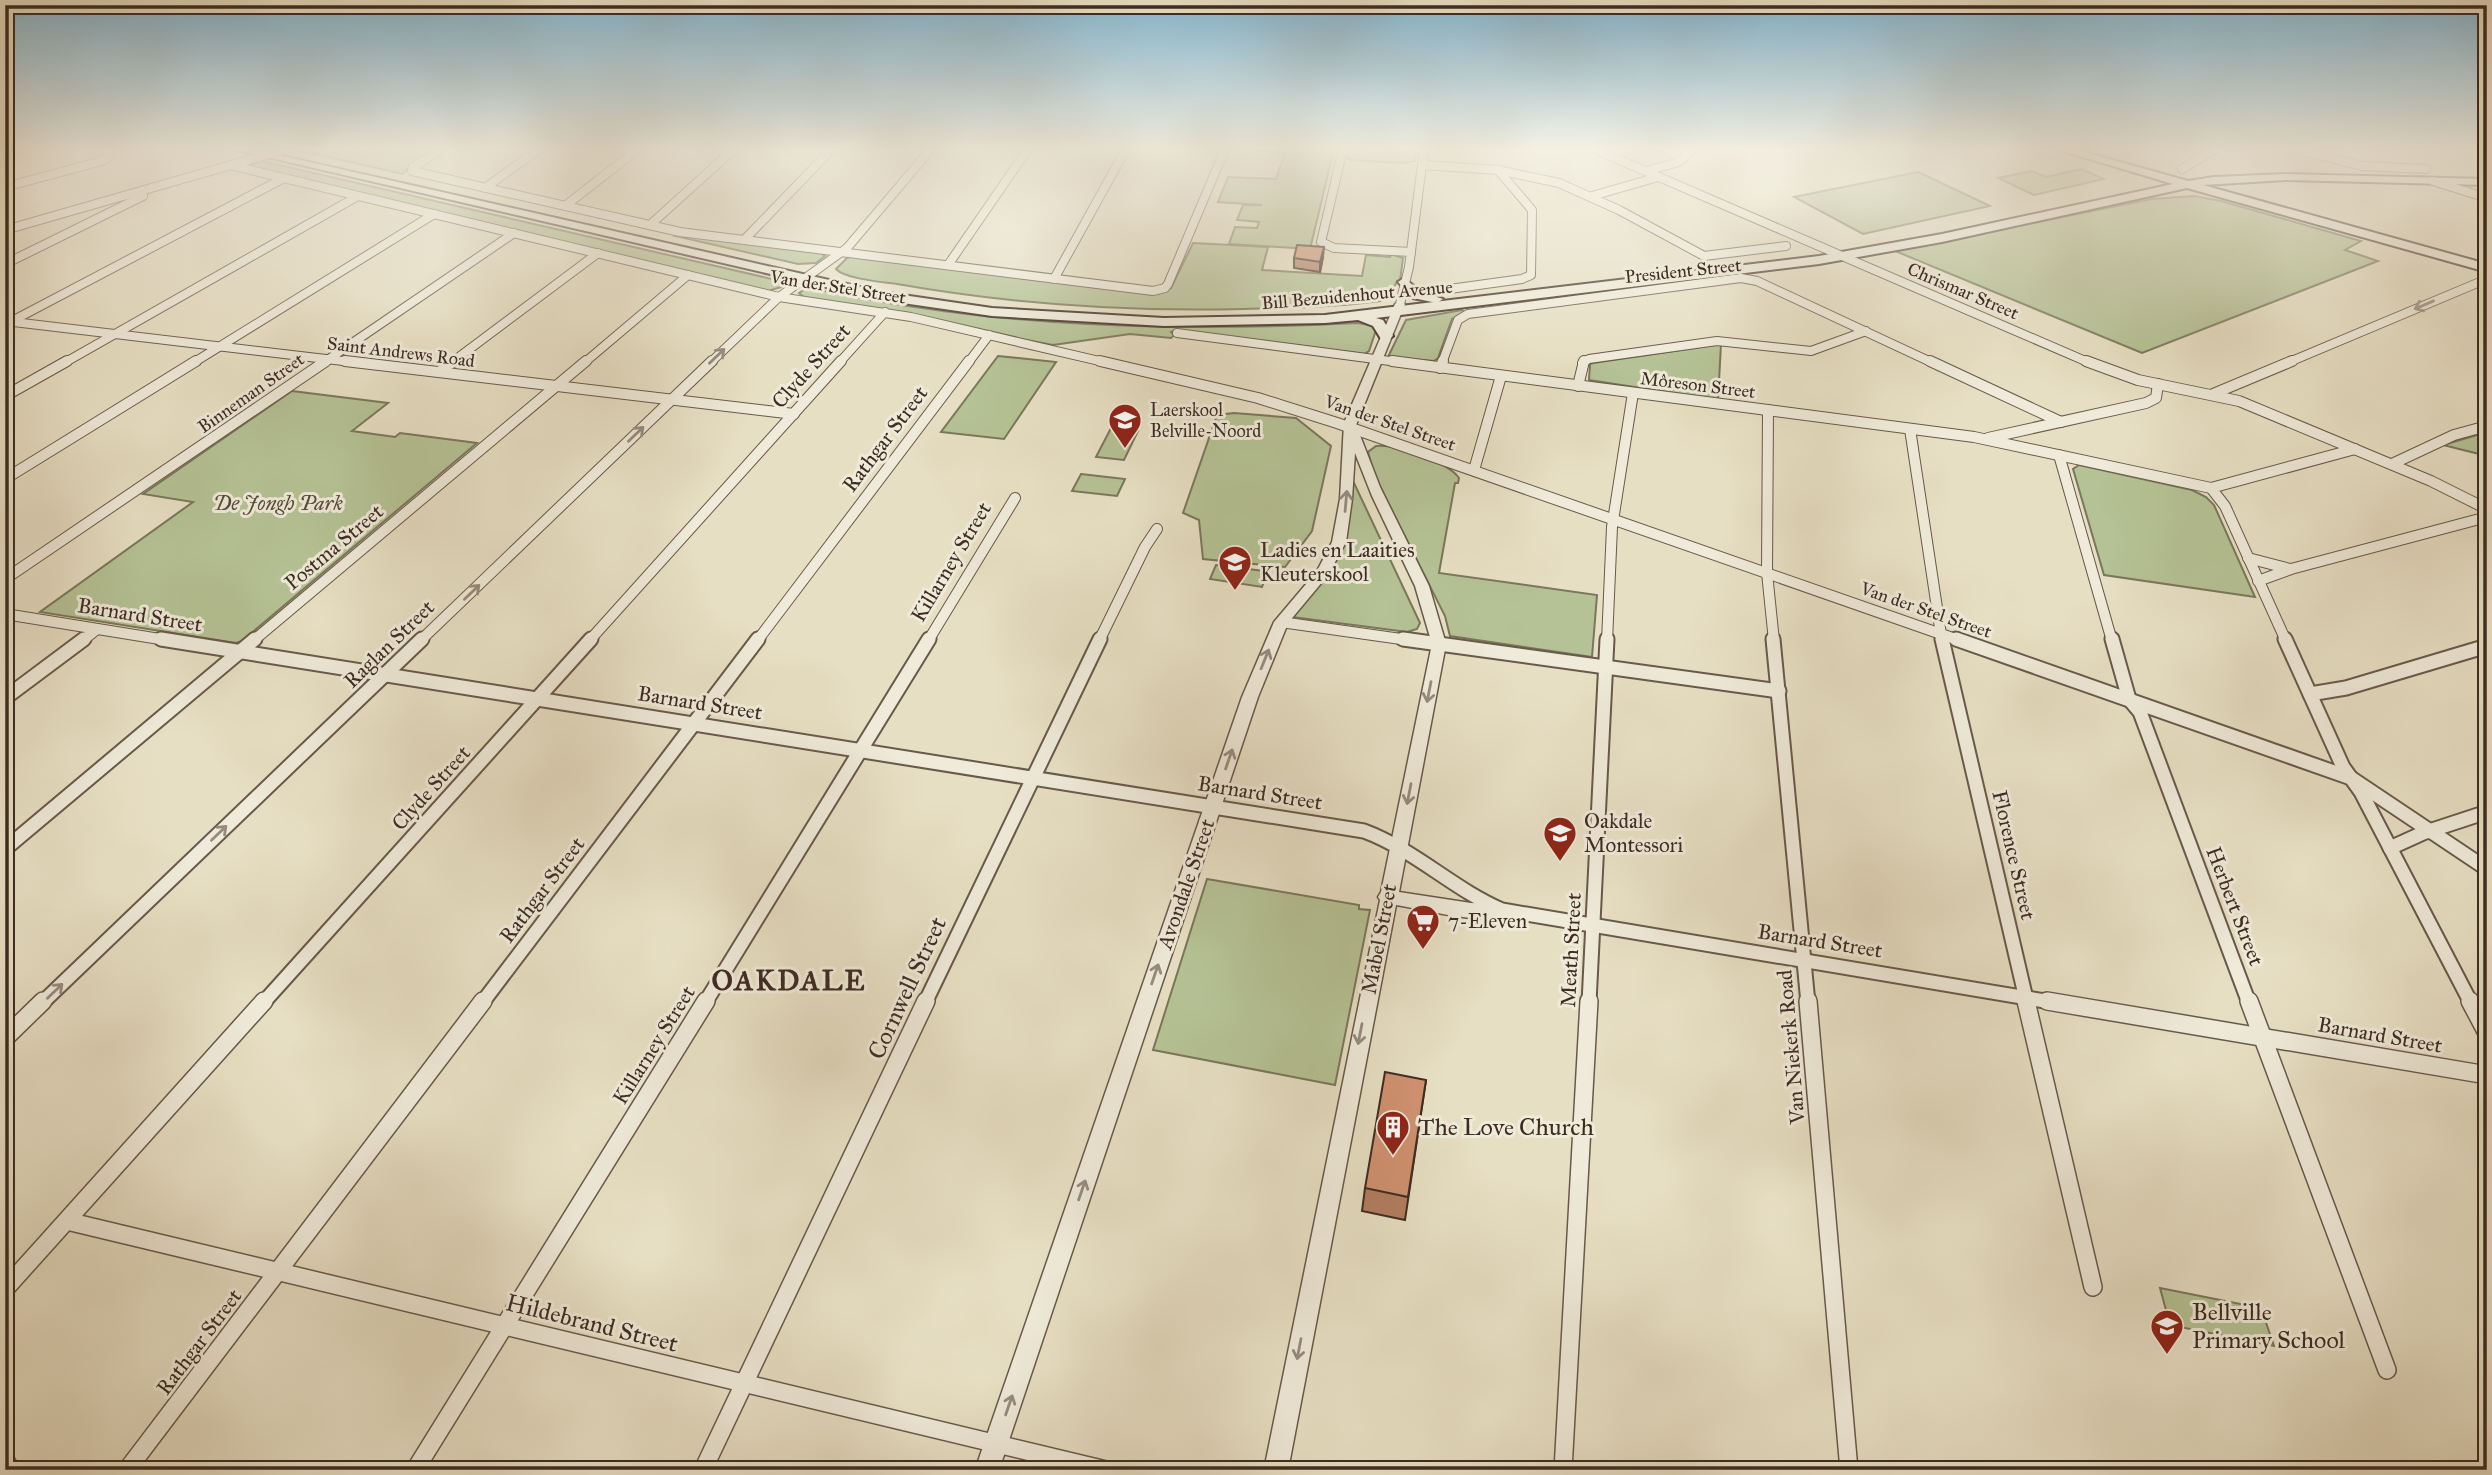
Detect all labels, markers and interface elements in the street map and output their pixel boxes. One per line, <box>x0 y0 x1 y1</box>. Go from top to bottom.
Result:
street label: President Street <box>1624 254 1743 288</box>
street label: Chrismar Street <box>1904 258 2022 325</box>
street label: Van der Stel Street <box>768 265 908 309</box>
street label: Bill Bezuidenhout Avenue <box>1260 276 1454 314</box>
one-way arrow <box>2413 300 2435 313</box>
street label: Clyde Street <box>766 318 856 414</box>
street label: Saint Andrews Road <box>326 332 476 372</box>
street label: Binneman Street <box>194 348 309 438</box>
one-way arrow <box>708 348 725 365</box>
street label: Môreson Street <box>1639 367 1757 403</box>
street label: Rathgar Street <box>837 380 934 497</box>
street label: Van der Stel Street <box>1321 390 1459 456</box>
place label: Laerskool Belville-Noord <box>1150 399 1261 442</box>
school or university icon: Laerskool Belville-Noord <box>1106 401 1144 450</box>
one-way arrow <box>627 426 644 443</box>
park label: De Jongh Park <box>213 490 343 516</box>
one-way arrow <box>1340 490 1353 512</box>
street label: Killarney Street <box>905 497 997 627</box>
street label: Postma Street <box>279 498 389 596</box>
place label: Ladies en Laaities Kleuterskool <box>1260 537 1415 587</box>
school or university icon: Ladies en Laaities Kleuterskool <box>1216 543 1254 592</box>
street label: Van der Stel Street <box>1857 577 1995 643</box>
one-way arrow <box>463 583 480 600</box>
street label: Barnard Street <box>76 592 205 638</box>
street label: Raglan Street <box>338 594 440 694</box>
one-way arrow <box>1259 649 1272 671</box>
street label: Barnard Street <box>636 680 765 726</box>
one-way arrow <box>1422 680 1435 703</box>
street label: Clyde Street <box>386 740 476 836</box>
one-way arrow <box>1224 748 1236 770</box>
street label: Barnard Street <box>1196 770 1325 816</box>
one-way arrow <box>1402 782 1415 805</box>
street label: Florence Street <box>1986 788 2042 923</box>
place label: Oakdale Montessori <box>1584 808 1683 858</box>
school or university icon: Oakdale Montessori <box>1541 814 1579 863</box>
street label: Avondale Street <box>1151 815 1221 953</box>
one-way arrow <box>210 825 227 842</box>
street label: Rathgar Street <box>494 831 591 948</box>
street label: Herbert Street <box>2200 843 2270 970</box>
street label: Mabel Street <box>1356 881 1403 996</box>
street label: Meath Street <box>1555 891 1587 1008</box>
supermarket icon: 7-Eleven <box>1404 902 1442 951</box>
place label: 7-Eleven <box>1448 908 1527 934</box>
street label: Cornwell Street <box>861 912 953 1064</box>
street label: Barnard Street <box>1756 918 1885 964</box>
district label: OAKDALE <box>712 963 866 998</box>
one-way arrow <box>1150 964 1162 986</box>
street label: Van Niekerk Road <box>1771 968 1811 1126</box>
street label: Killarney Street <box>607 980 701 1109</box>
one-way arrow <box>46 982 63 999</box>
street label: Barnard Street <box>2316 1011 2445 1059</box>
one-way arrow <box>1353 1022 1367 1045</box>
building icon: The Love Church <box>1374 1108 1412 1157</box>
place label: The Love Church <box>1418 1112 1594 1142</box>
one-way arrow <box>1077 1179 1089 1201</box>
street label: Rathgar Street <box>151 1283 248 1400</box>
street label: Hildebrand Street <box>503 1287 682 1359</box>
place label: Bellville Primary School <box>2192 1297 2346 1355</box>
school or university icon: Bellville Primary School <box>2148 1307 2186 1356</box>
one-way arrow <box>1292 1337 1306 1360</box>
one-way arrow <box>1003 1394 1016 1416</box>

